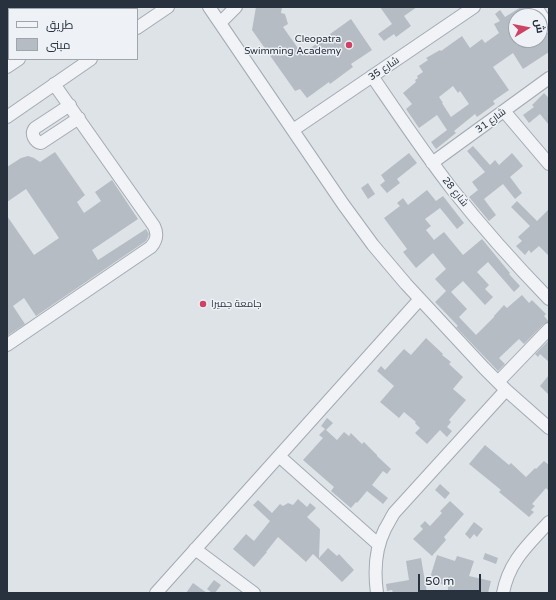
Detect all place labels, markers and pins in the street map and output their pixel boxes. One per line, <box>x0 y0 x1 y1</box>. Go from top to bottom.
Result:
place label: Cleopatra Swimming Academy <box>244 33 341 56</box>
marker: Cleopatra Swimming Academy <box>344 40 354 50</box>
place label: جامعة جميرا <box>211 298 262 310</box>
marker: جامعة جميرا <box>198 299 208 309</box>

